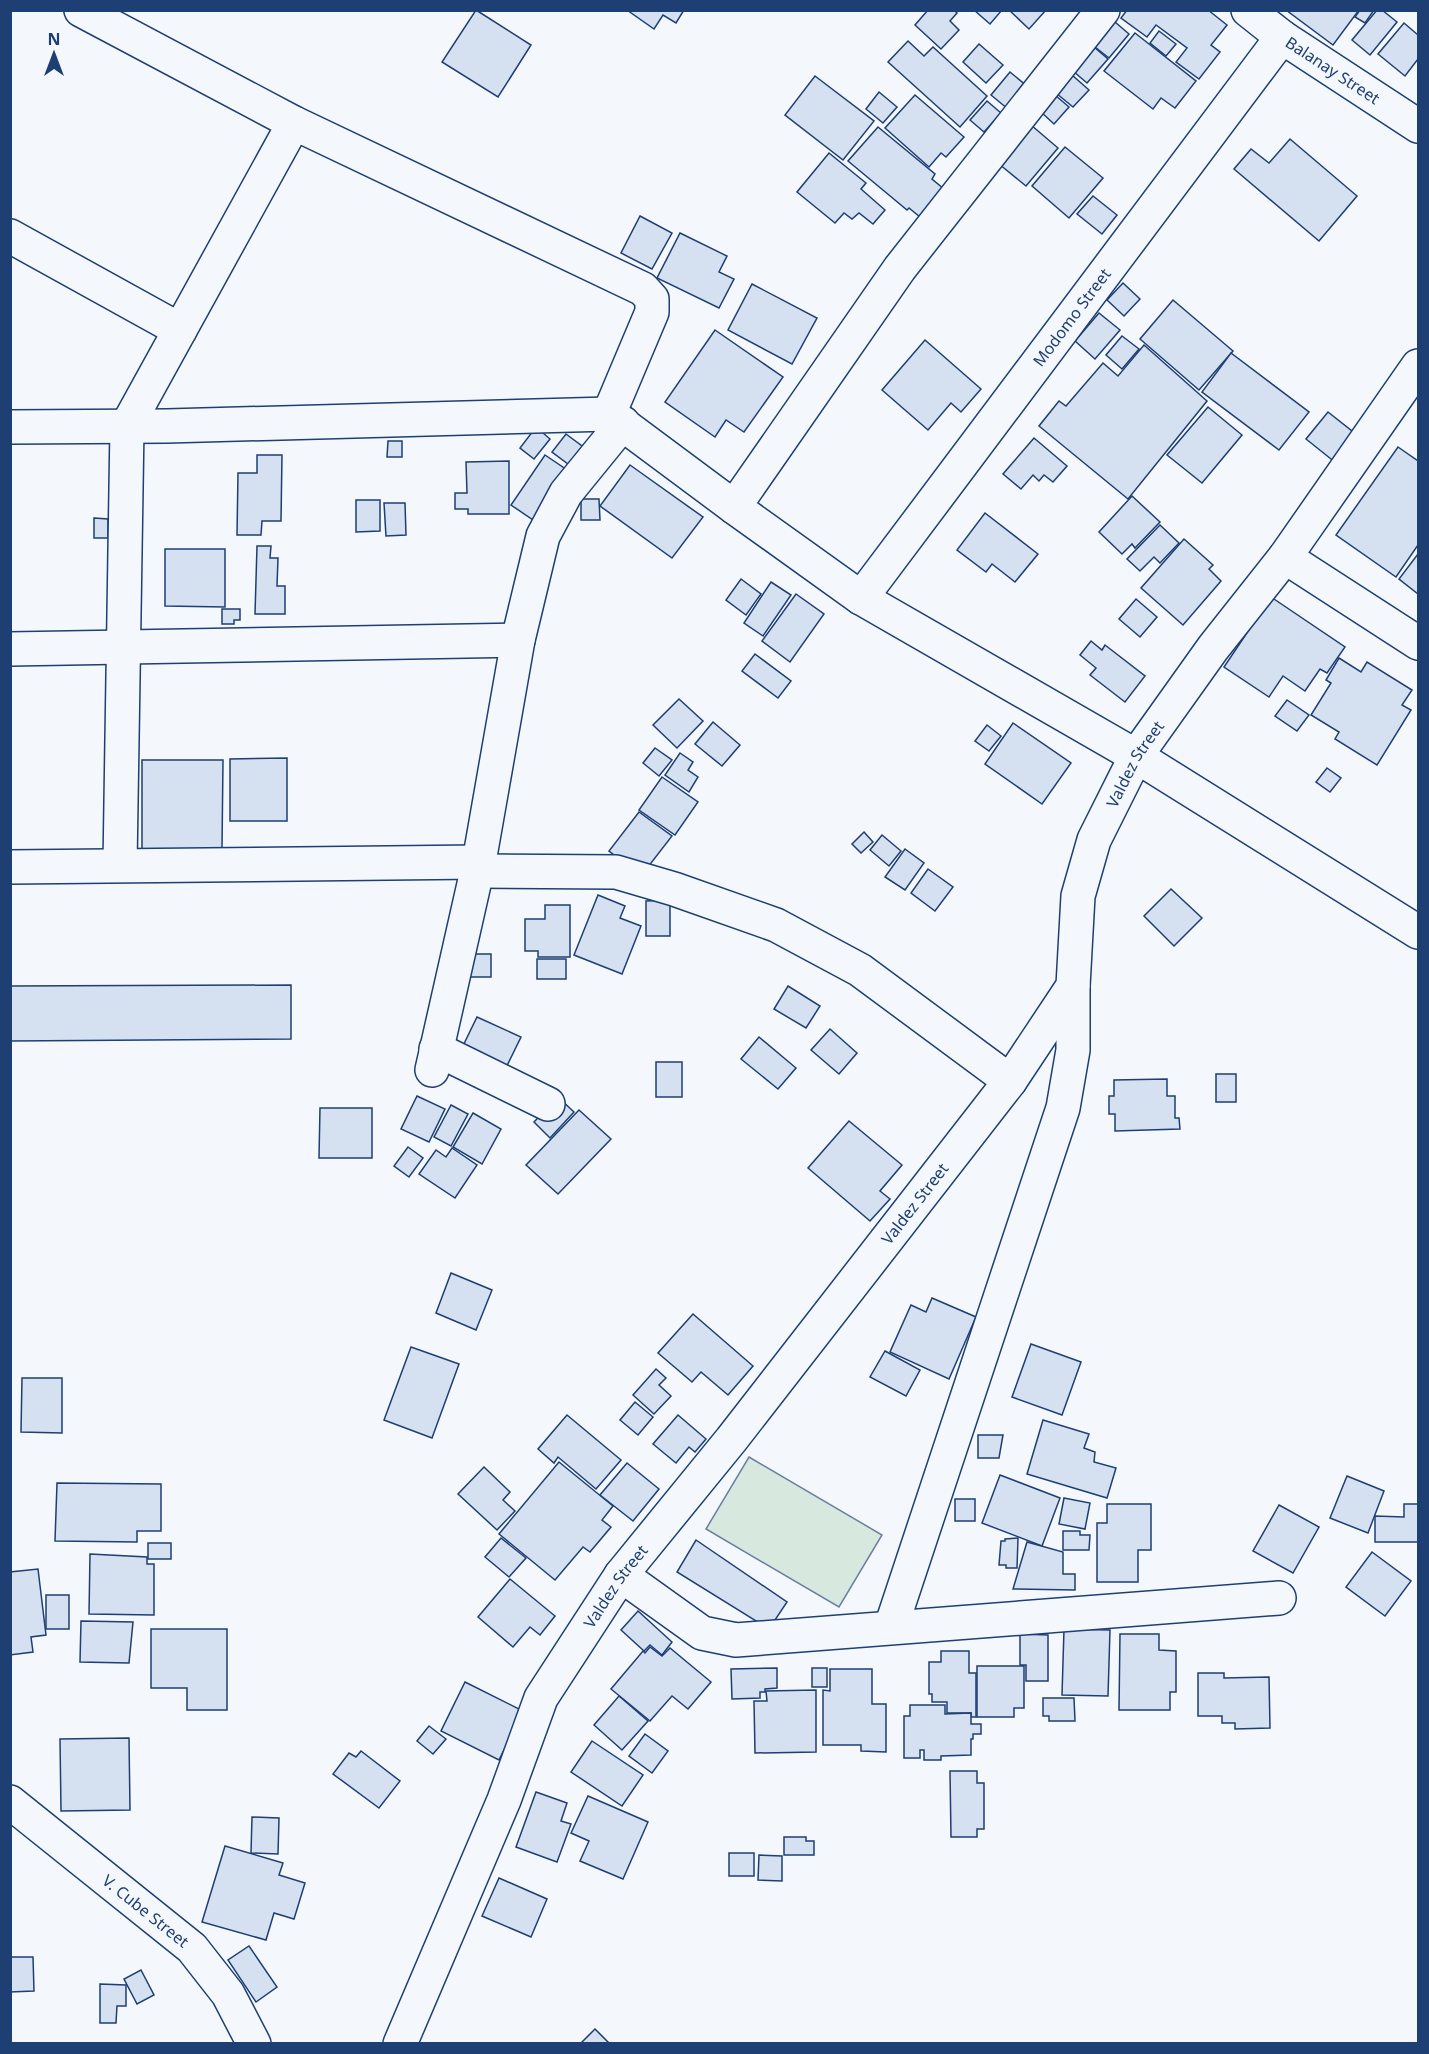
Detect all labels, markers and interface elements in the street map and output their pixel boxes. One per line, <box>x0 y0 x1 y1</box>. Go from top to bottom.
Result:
north arrow <box>24 24 84 84</box>
text: N <box>47 28 61 50</box>
street label: Balanay Street <box>1281 31 1384 109</box>
street label: Modomo Street <box>1028 264 1116 371</box>
street label: Valdez Street <box>1101 716 1169 811</box>
street label: Valdez Street <box>876 1158 953 1249</box>
street label: Valdez Street <box>578 1540 653 1632</box>
street label: V. Cube Street <box>98 1869 194 1952</box>

